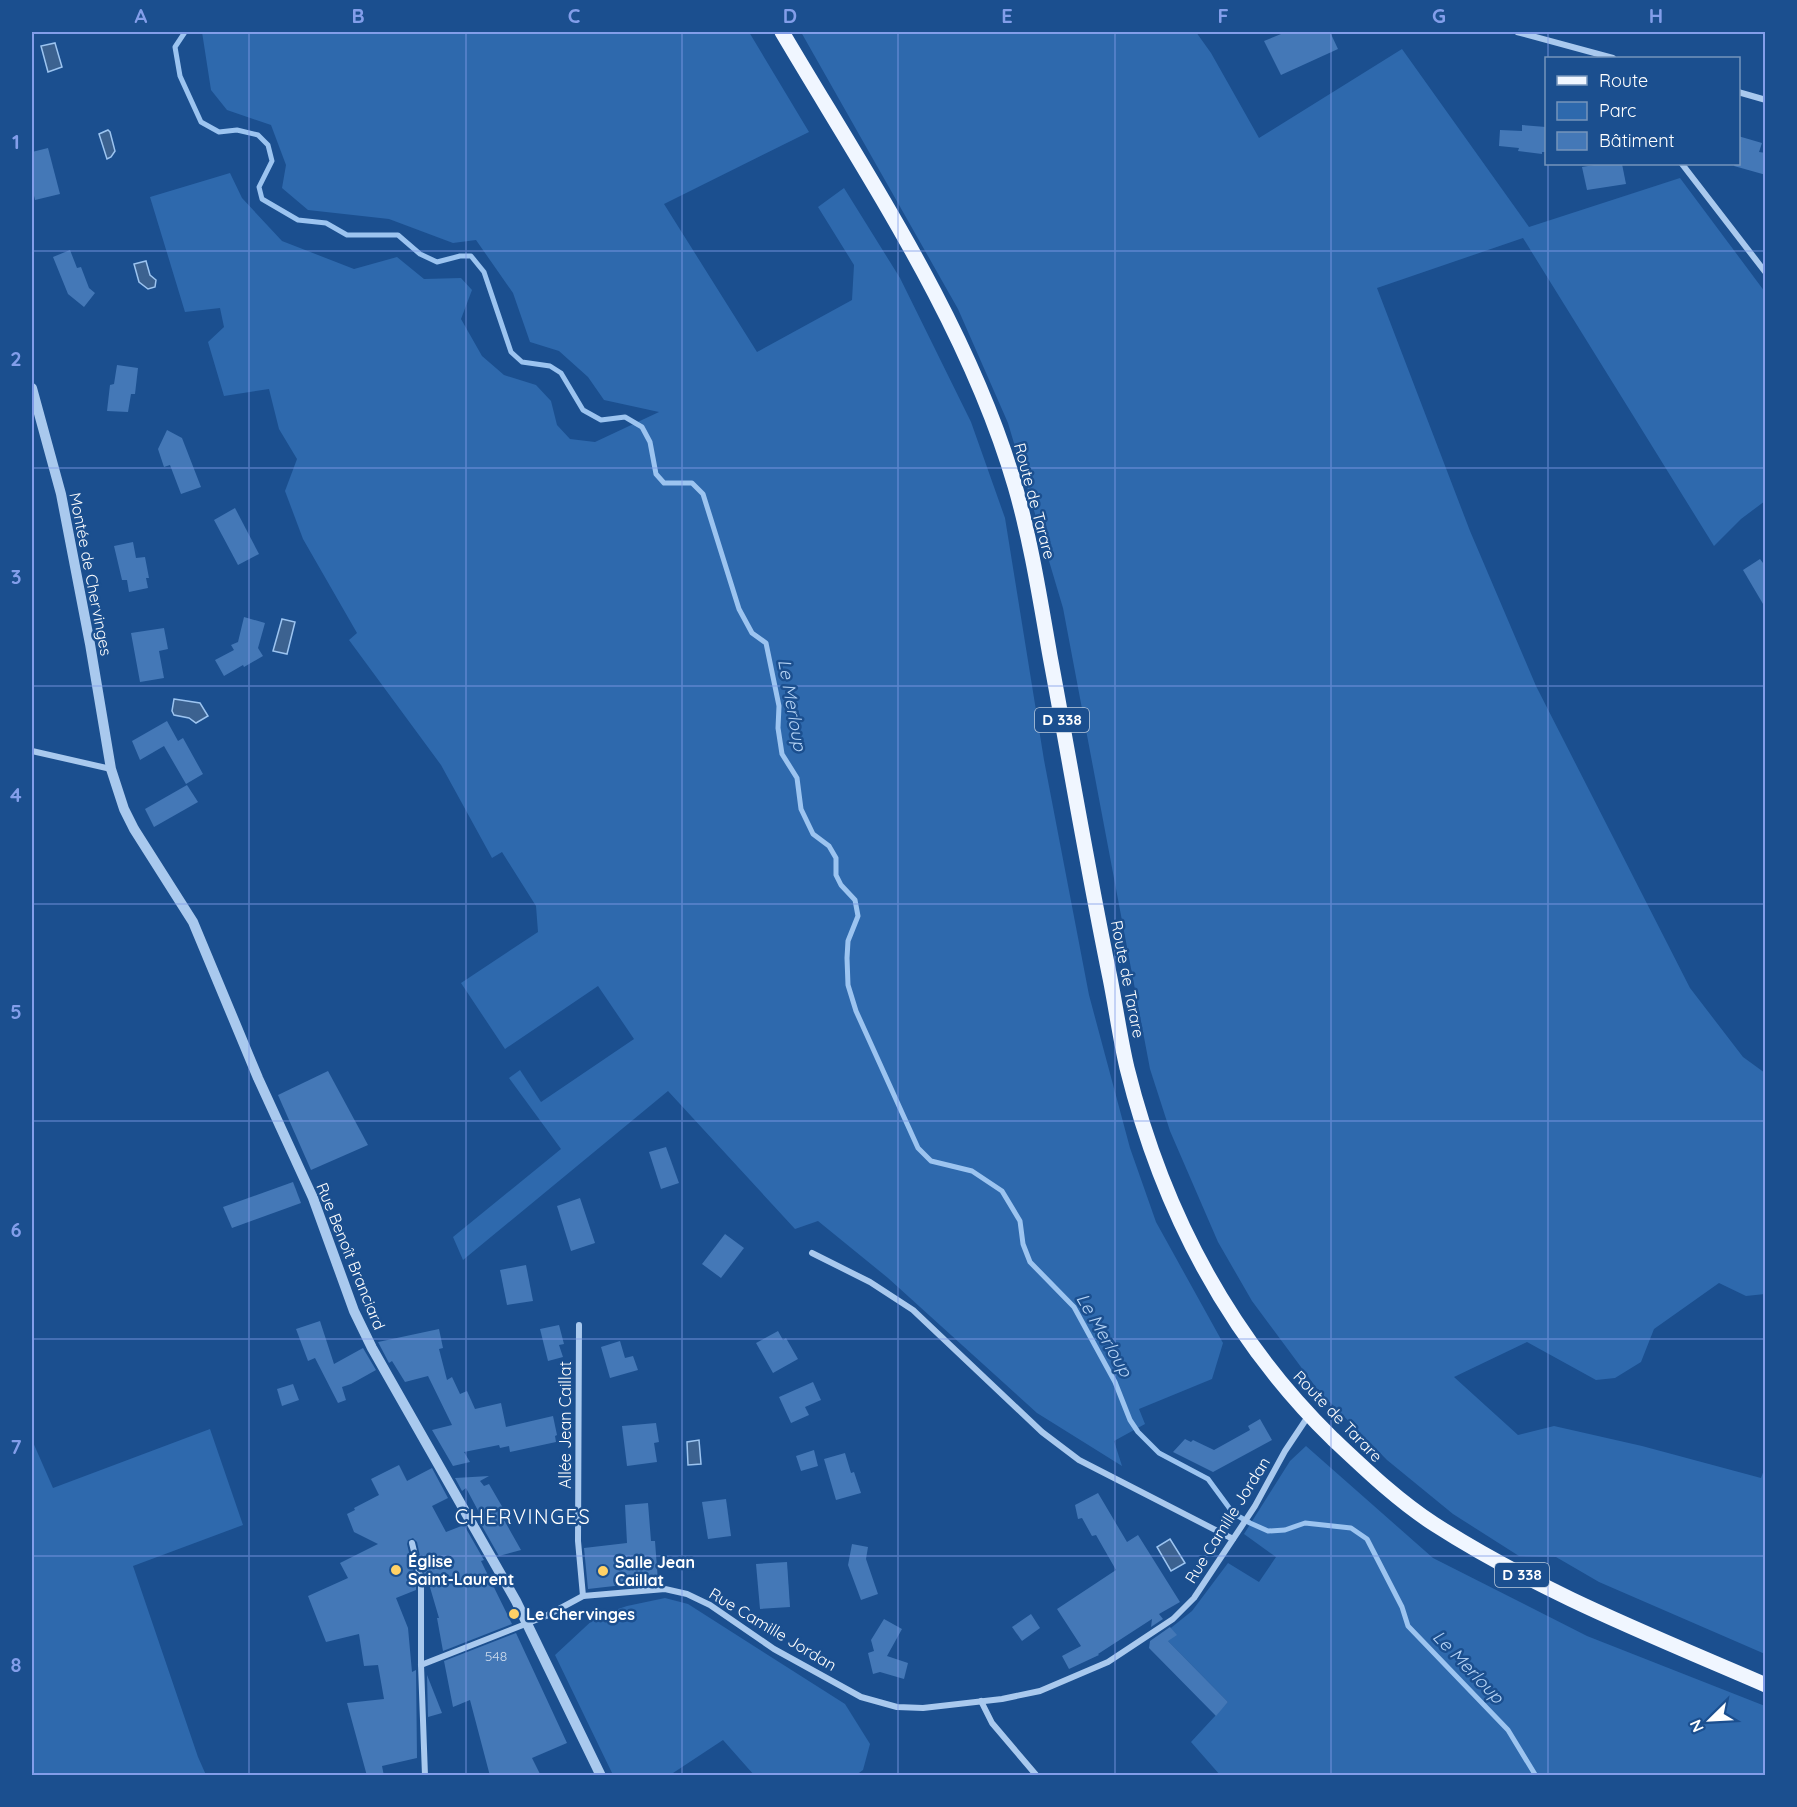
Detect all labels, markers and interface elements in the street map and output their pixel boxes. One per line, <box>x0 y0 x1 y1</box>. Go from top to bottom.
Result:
text: A <box>135 3 148 28</box>
text: B <box>351 3 365 28</box>
text: C <box>568 3 581 28</box>
text: D <box>783 3 797 28</box>
text: E <box>1001 3 1013 28</box>
text: F <box>1217 3 1229 28</box>
text: G <box>1432 3 1446 28</box>
text: H <box>1649 3 1663 28</box>
legend <box>1545 57 1740 165</box>
text: Route <box>1599 69 1648 92</box>
text: Parc <box>1599 99 1636 122</box>
text: 1 <box>12 129 20 154</box>
text: Bâtiment <box>1599 129 1675 152</box>
text: 2 <box>10 346 22 371</box>
street label: Route de Tarare <box>1010 441 1060 561</box>
street label: Montée de Chervinges <box>65 491 117 657</box>
text: 3 <box>11 564 21 589</box>
water label: Le Merloup <box>773 657 812 754</box>
road number: D 338 <box>1035 708 1089 732</box>
text: 4 <box>10 782 22 807</box>
street label: Route de Tarare <box>1107 918 1149 1040</box>
text: 5 <box>10 999 22 1024</box>
street label: Rue Benoît Branciard <box>312 1180 390 1332</box>
text: 6 <box>10 1217 22 1242</box>
water label: Le Merloup <box>1071 1289 1138 1382</box>
street label: Allée Jean Caillat <box>555 1361 575 1489</box>
street label: Route de Tarare <box>1289 1366 1387 1466</box>
text: 7 <box>11 1434 22 1459</box>
street label: Rue Camille Jordan <box>1180 1453 1274 1587</box>
district label: CHERVINGES <box>455 1504 591 1529</box>
place label: Église Saint-Laurent <box>408 1551 514 1589</box>
place label: Salle Jean Caillat <box>615 1552 695 1590</box>
marker: Église Saint-Laurent <box>389 1563 403 1577</box>
road number: D 338 <box>1495 1563 1549 1587</box>
marker: Salle Jean Caillat <box>596 1564 610 1578</box>
street label: Rue Camille Jordan <box>706 1583 840 1675</box>
place label: Le Chervinges <box>526 1604 635 1624</box>
marker: Le Chervinges <box>507 1607 521 1621</box>
water label: Le Merloup <box>1428 1625 1510 1709</box>
house number: 548 <box>485 1647 507 1665</box>
text: 8 <box>11 1652 22 1677</box>
north arrow <box>1680 1690 1740 1750</box>
text: N <box>1685 1717 1708 1736</box>

